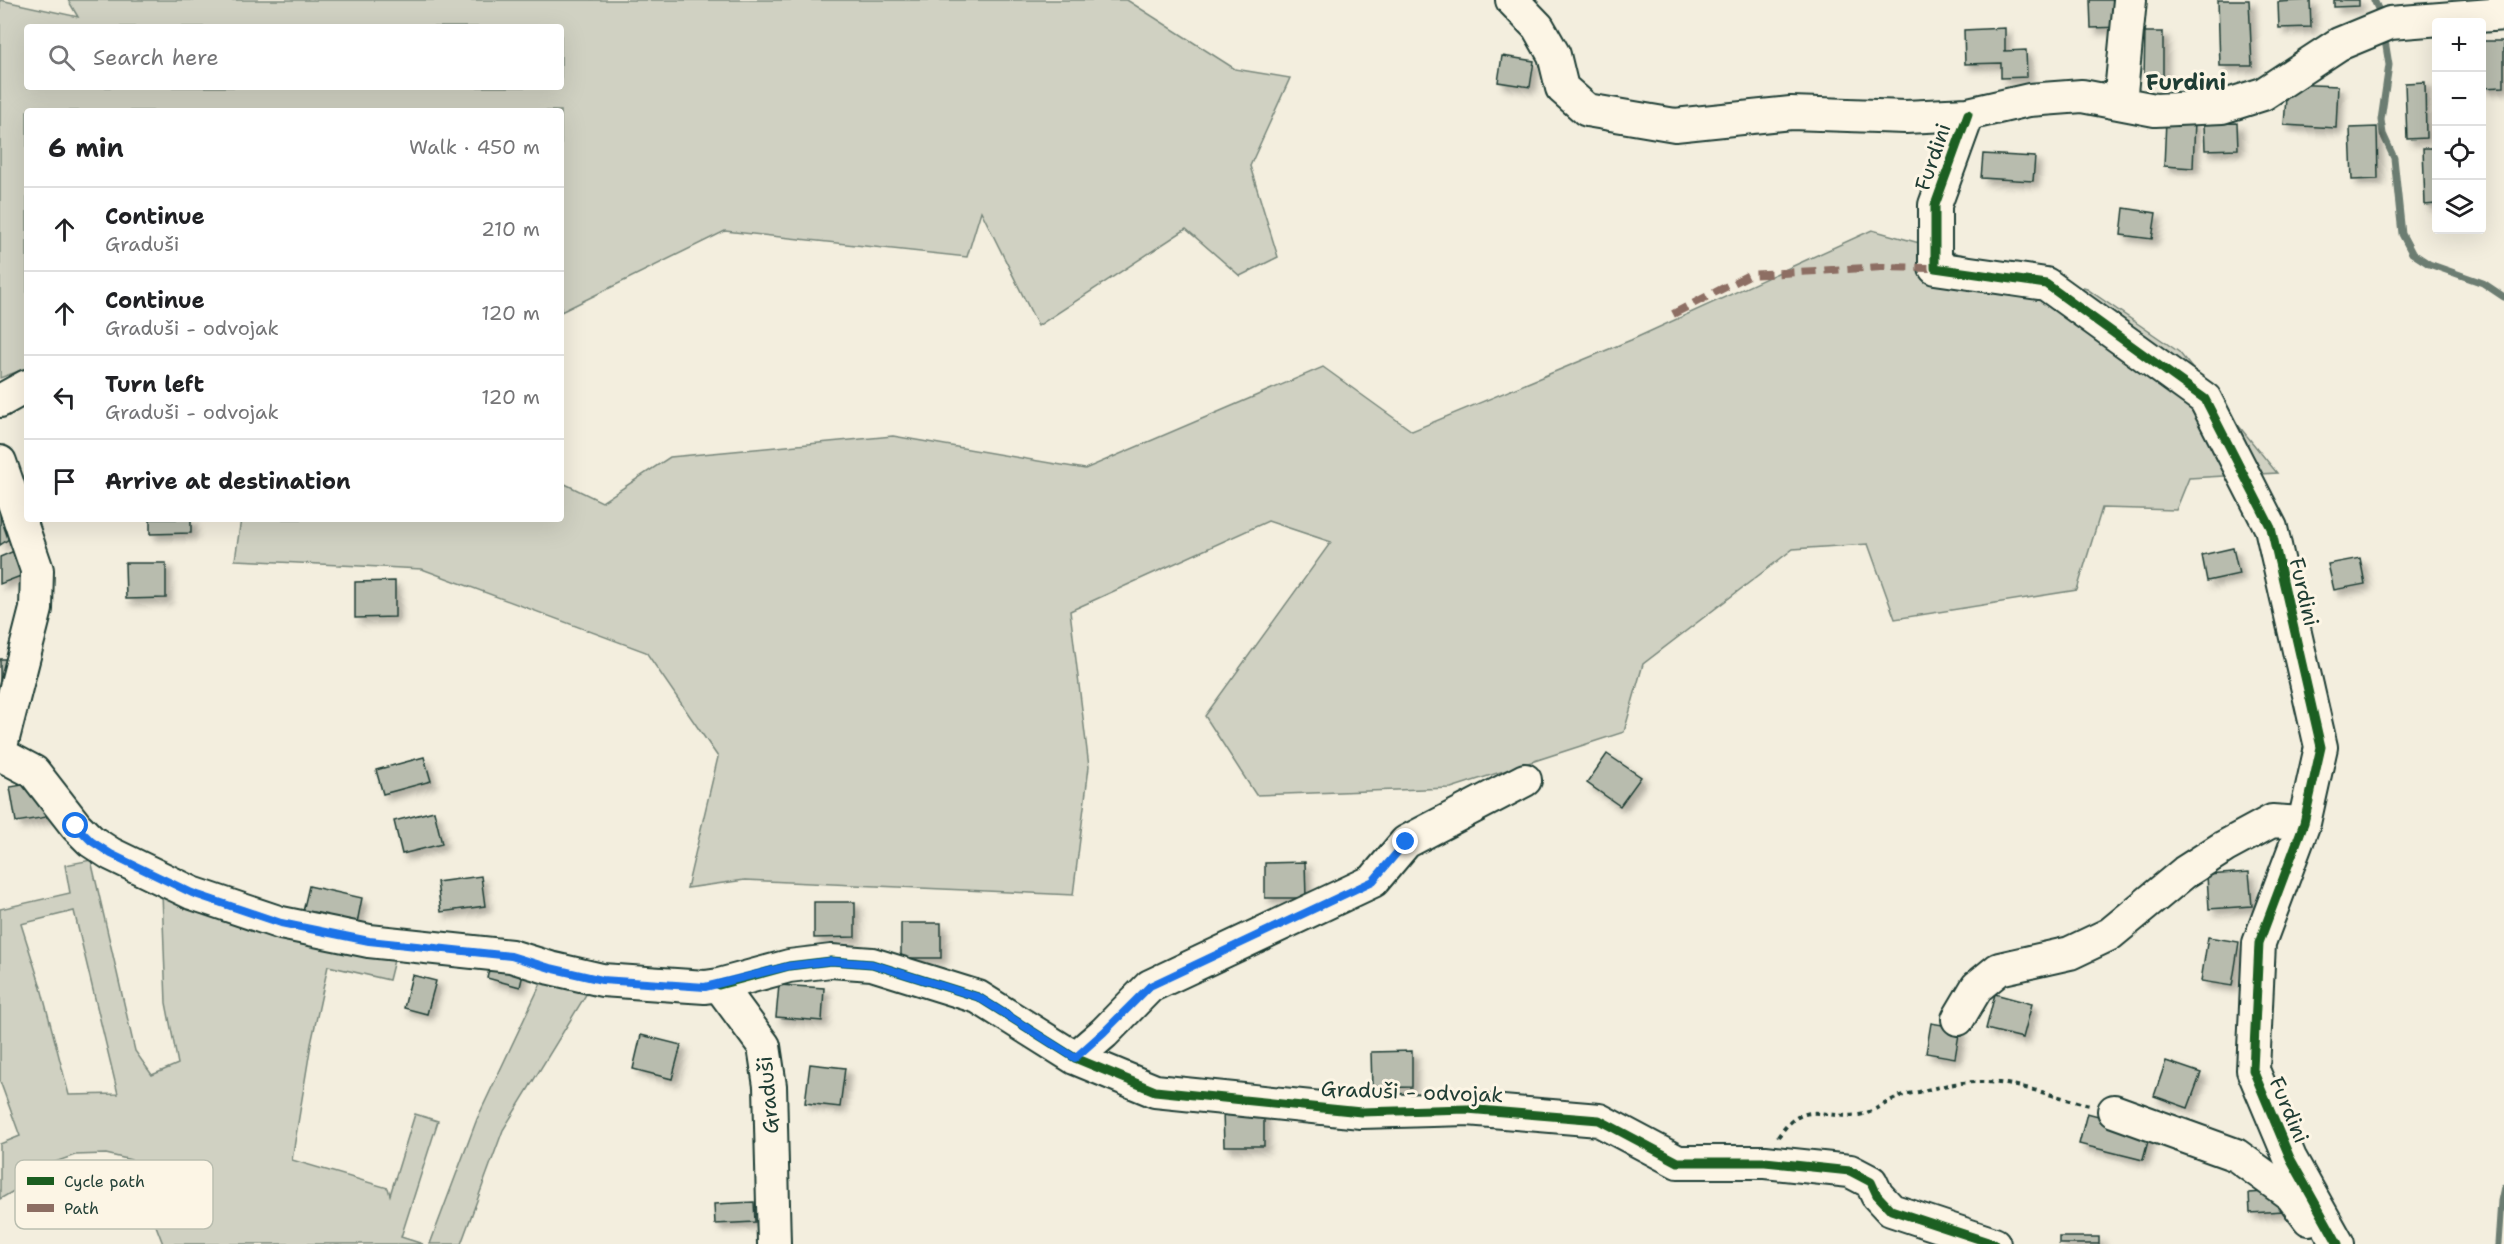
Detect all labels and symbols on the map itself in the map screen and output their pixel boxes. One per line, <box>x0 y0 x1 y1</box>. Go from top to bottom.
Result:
district label: Furdini <box>2146 68 2226 97</box>
street label: Furdini <box>1908 120 1958 194</box>
street label: Furdini <box>2283 555 2325 629</box>
route start <box>62 812 88 838</box>
route end <box>1392 828 1418 854</box>
street label: Graduši <box>751 1055 785 1135</box>
street label: Furdini <box>2263 1073 2315 1147</box>
street label: Graduši - odvojak <box>1320 1075 1504 1109</box>
legend <box>15 1160 213 1229</box>
text: Cycle path <box>64 1171 145 1192</box>
text: Path <box>64 1198 99 1219</box>

